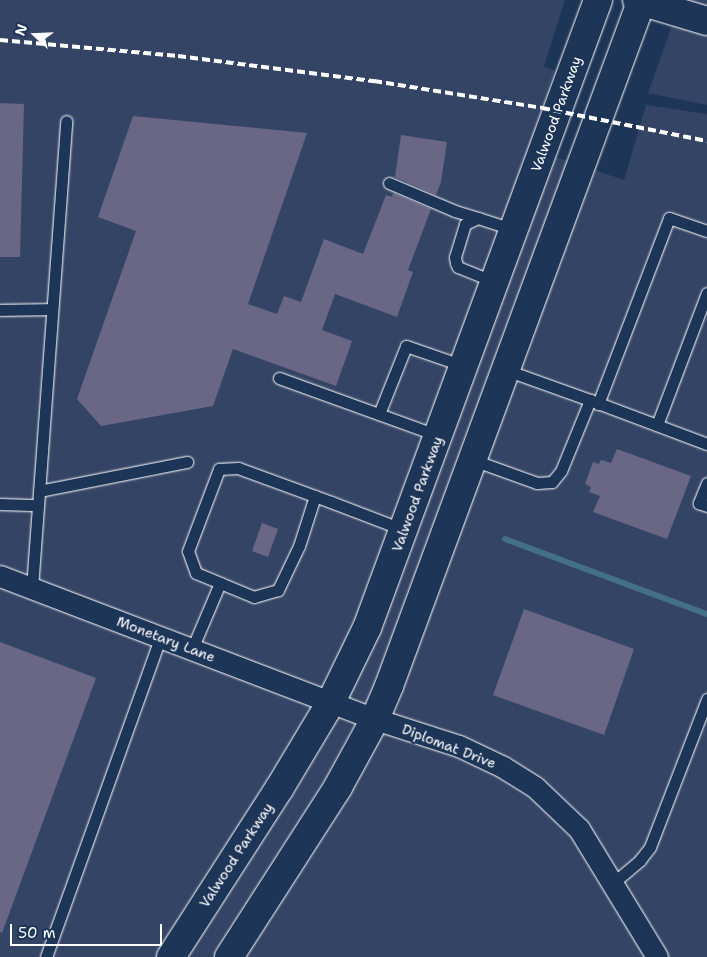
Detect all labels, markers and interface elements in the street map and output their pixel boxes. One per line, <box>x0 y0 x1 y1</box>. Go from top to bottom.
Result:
north arrow <box>10 10 60 60</box>
text: N <box>11 22 31 38</box>
street label: Valwood Parkway <box>527 54 585 174</box>
street label: Valwood Parkway <box>388 434 446 554</box>
street label: Monetary Lane <box>114 613 218 665</box>
street label: Diplomat Drive <box>400 720 498 772</box>
street label: Valwood Parkway <box>196 799 276 911</box>
scale bar <box>12 914 165 946</box>
text: 50 m <box>18 923 56 943</box>

